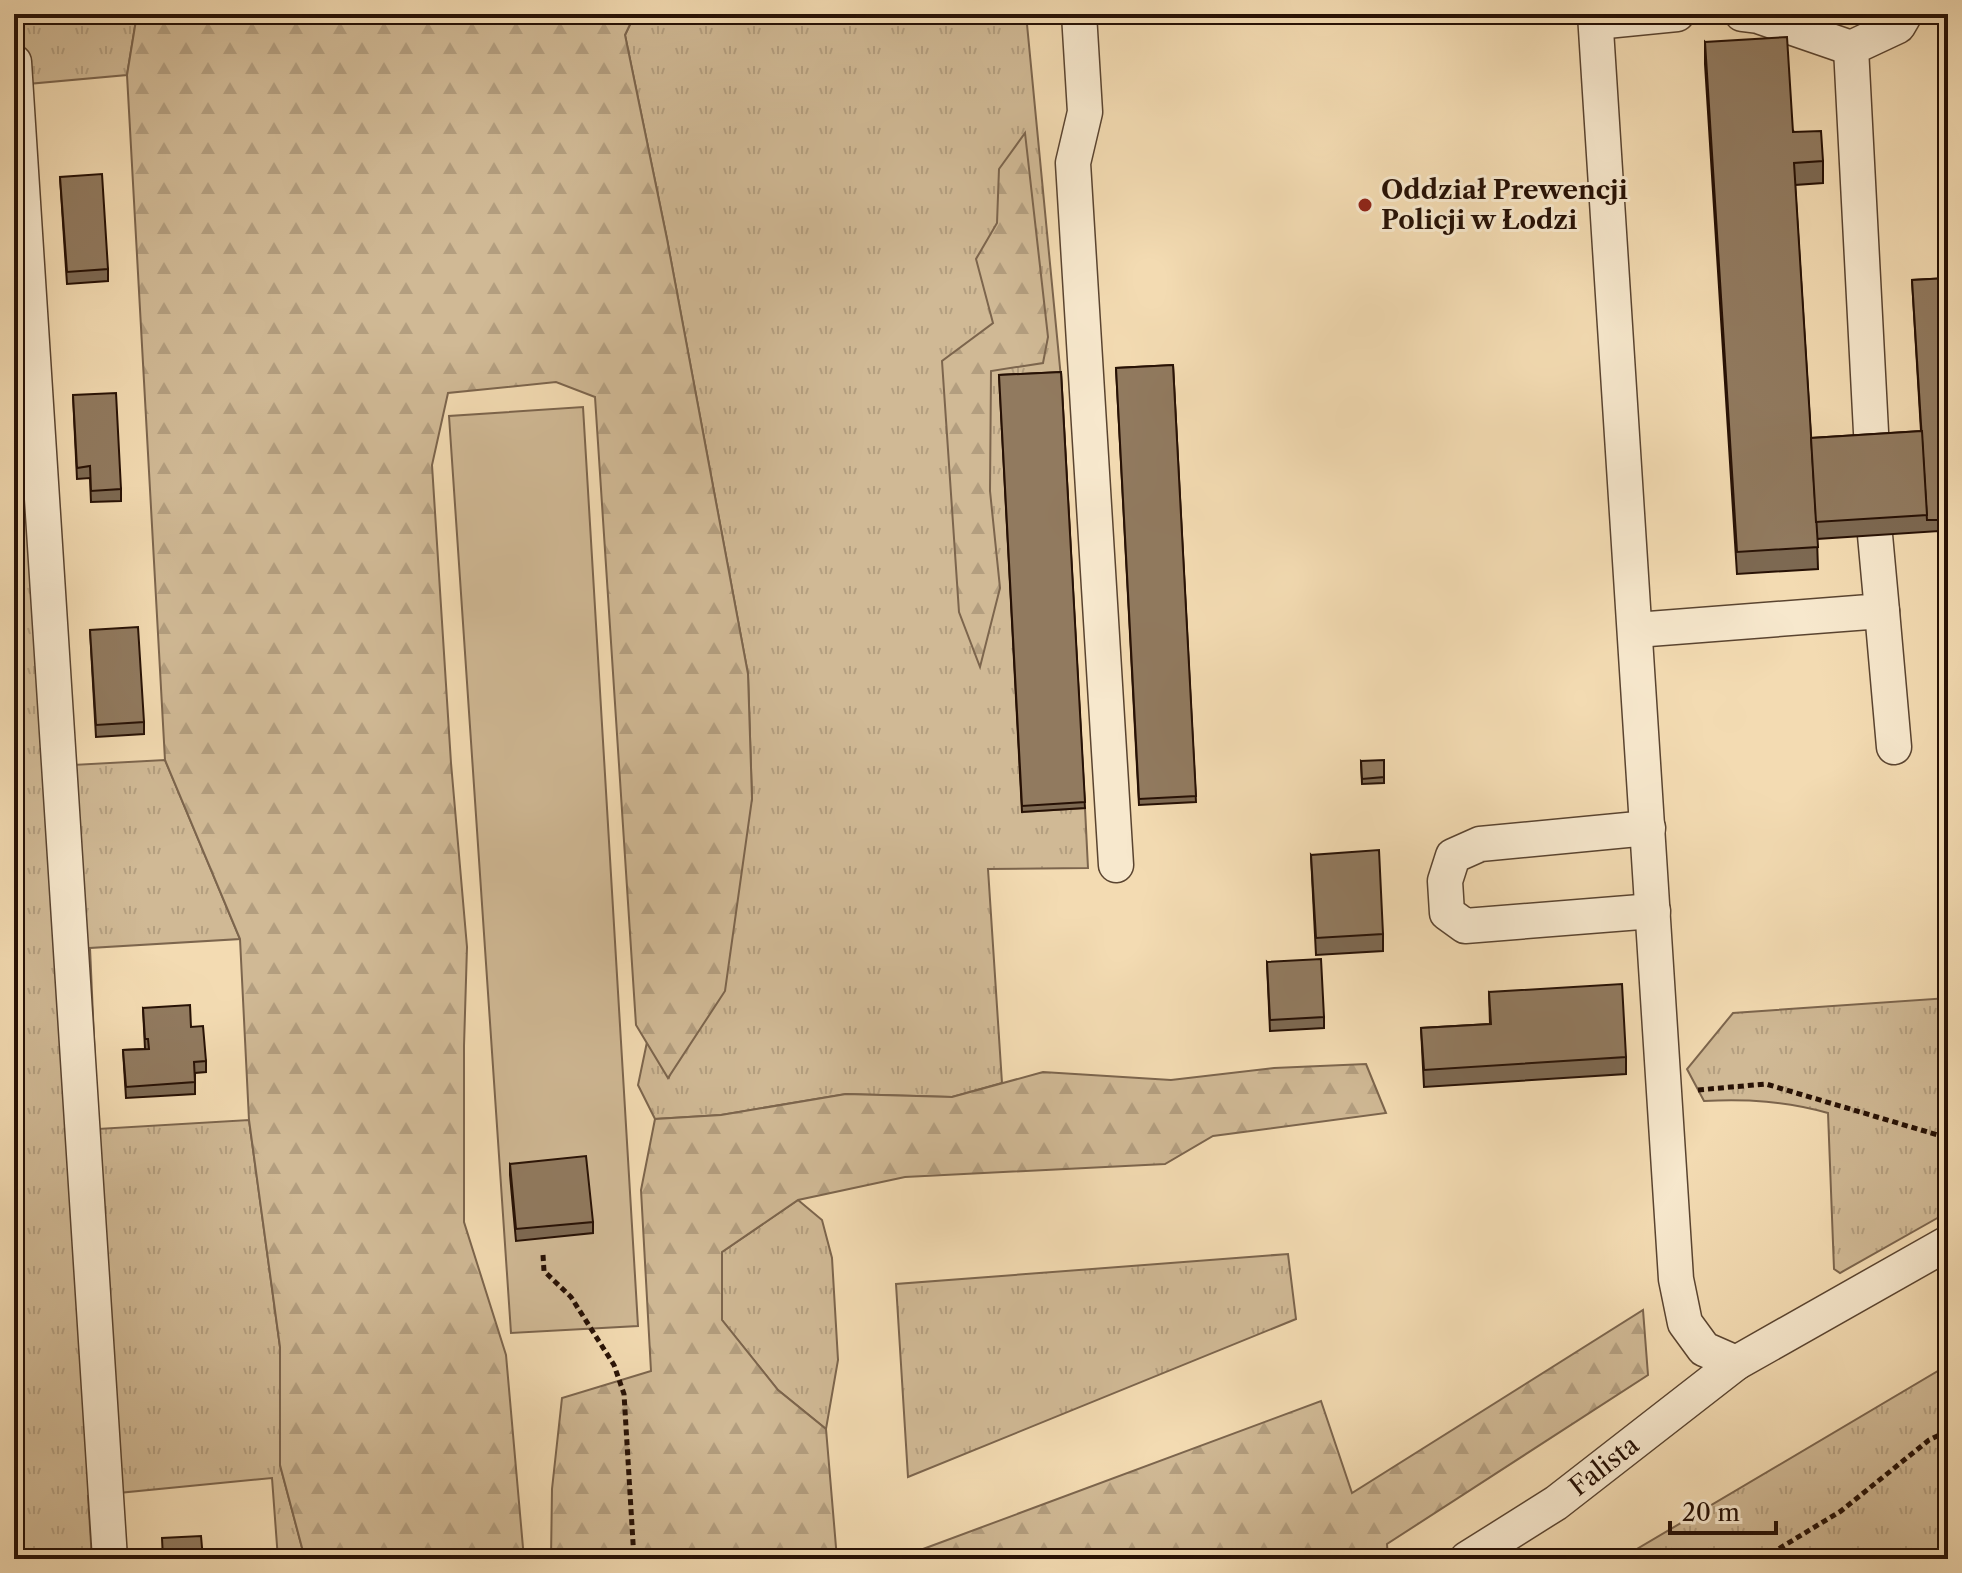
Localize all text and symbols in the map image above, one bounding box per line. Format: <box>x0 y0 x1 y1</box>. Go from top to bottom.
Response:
place label: Oddział Prewencji Policji w Łodzi <box>1381 174 1628 236</box>
marker: Oddział Prewencji Policji w Łodzi <box>1356 196 1374 214</box>
street label: Falista <box>1563 1428 1645 1503</box>
scale bar <box>1670 1485 1776 1535</box>
text: 20 m <box>1682 1498 1740 1527</box>

